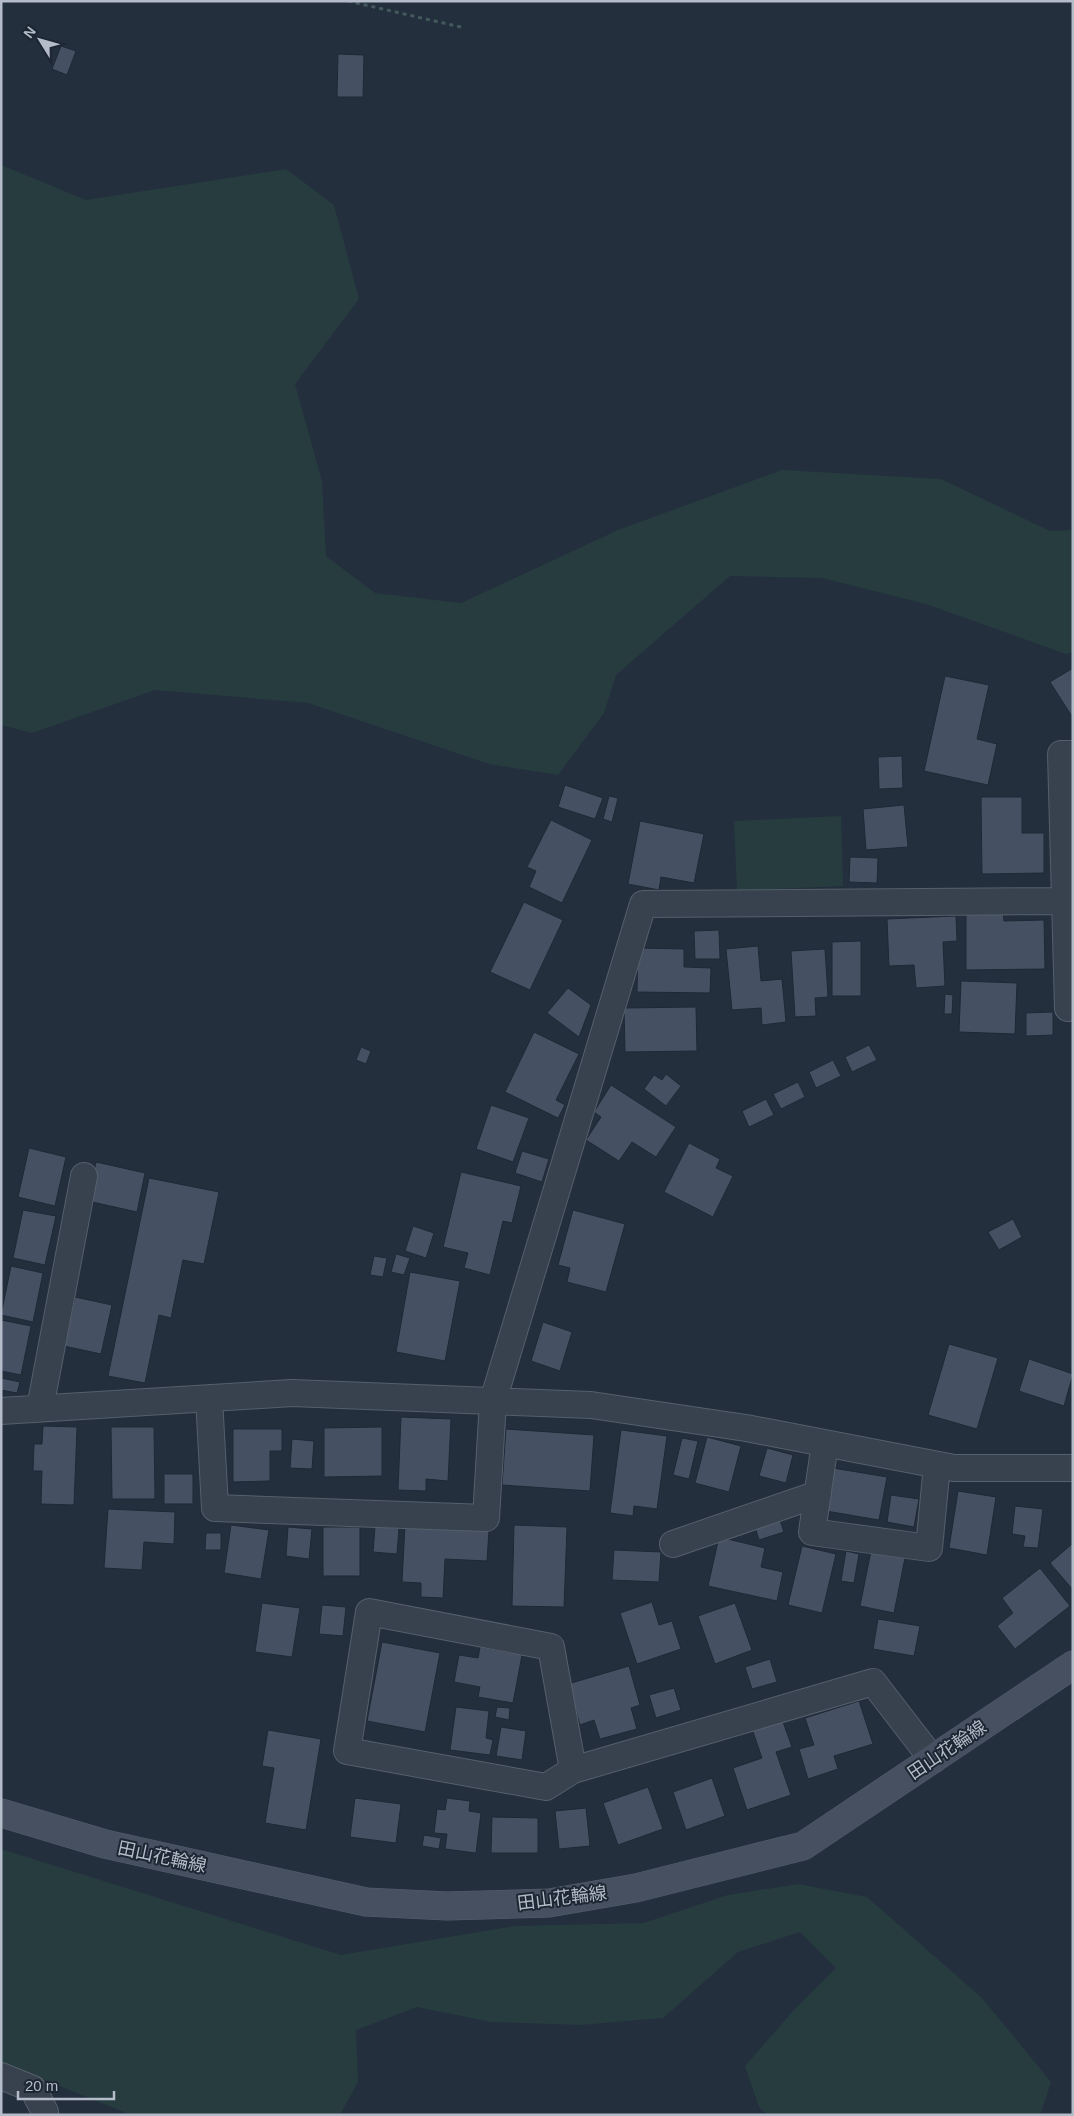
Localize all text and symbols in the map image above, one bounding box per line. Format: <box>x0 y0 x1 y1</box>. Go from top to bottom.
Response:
north arrow <box>15 15 65 65</box>
text: N <box>20 23 39 41</box>
street label: 田山花輪線 <box>904 1717 990 1783</box>
street label: 田山花輪線 <box>116 1838 208 1876</box>
street label: 田山花輪線 <box>516 1883 608 1913</box>
scale bar <box>18 2068 114 2100</box>
text: 20 m <box>25 2077 58 2094</box>

